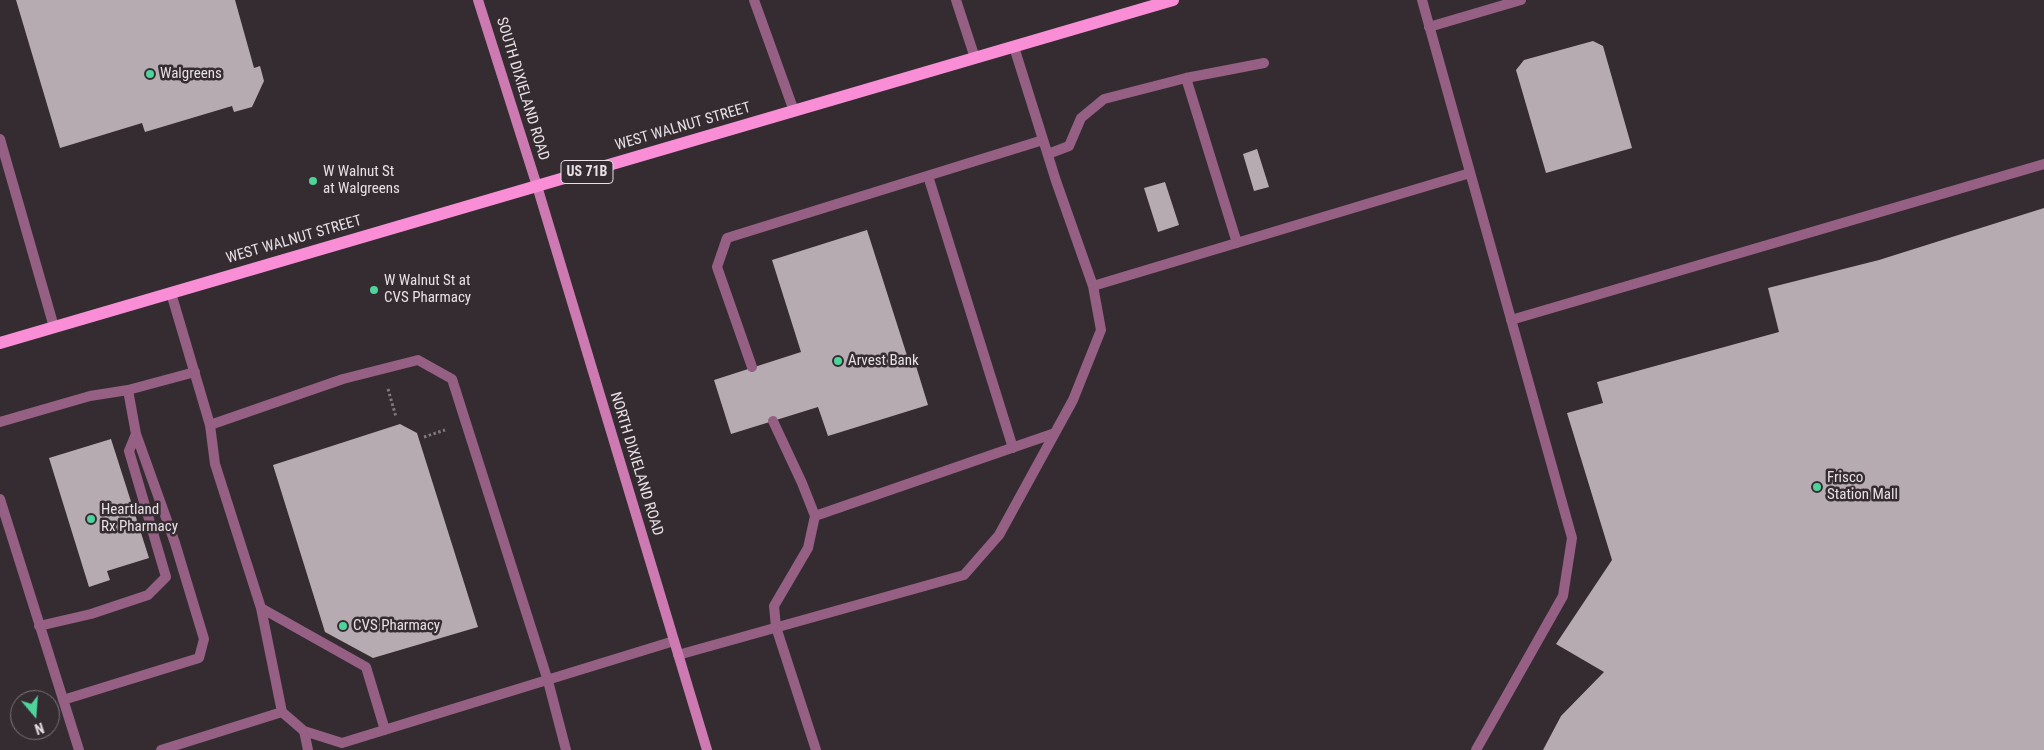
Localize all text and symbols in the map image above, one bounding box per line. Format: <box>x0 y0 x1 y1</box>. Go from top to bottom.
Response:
street label: SOUTH DIXIELAND ROAD <box>492 15 552 163</box>
place label: Walgreens <box>160 65 222 83</box>
marker: Walgreens <box>144 68 156 80</box>
street label: WEST WALNUT STREET <box>613 99 753 155</box>
road number: US 71B <box>561 160 613 183</box>
place label: W Walnut St at Walgreens <box>323 163 400 198</box>
marker: W Walnut St at Walgreens <box>307 175 319 187</box>
street label: WEST WALNUT STREET <box>224 212 364 268</box>
place label: W Walnut St at CVS Pharmacy <box>384 272 471 307</box>
marker: W Walnut St at CVS Pharmacy <box>368 284 380 296</box>
place label: Arvest Bank <box>848 352 919 370</box>
marker: Arvest Bank <box>832 355 844 367</box>
street label: NORTH DIXIELAND ROAD <box>606 390 666 538</box>
place label: Frisco Station Mall <box>1827 469 1898 504</box>
marker: Frisco Station Mall <box>1811 481 1823 493</box>
place label: Heartland Rx Pharmacy <box>101 501 178 536</box>
marker: Heartland Rx Pharmacy <box>85 513 97 525</box>
place label: CVS Pharmacy <box>353 617 440 635</box>
marker: CVS Pharmacy <box>337 620 349 632</box>
north arrow <box>10 690 60 740</box>
text: N <box>33 719 46 737</box>

